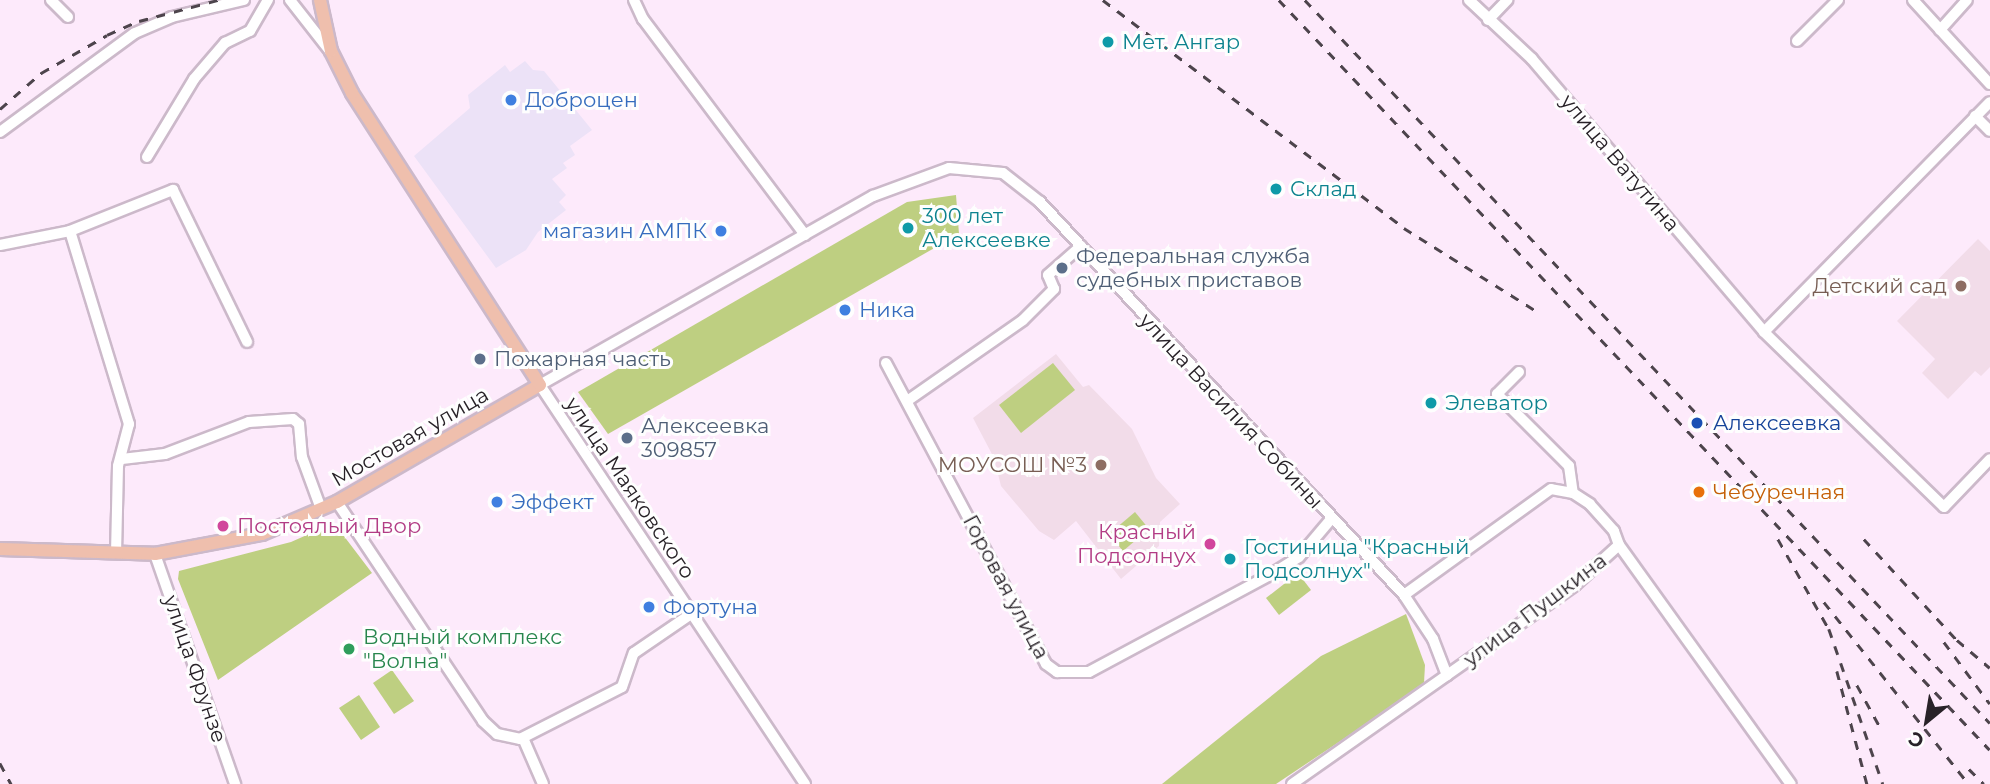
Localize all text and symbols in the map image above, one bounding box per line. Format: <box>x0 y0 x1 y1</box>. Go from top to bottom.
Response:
place label: Мет. Ангар <box>1122 29 1240 55</box>
marker: Мет. Ангар <box>1100 34 1116 50</box>
place label: Доброцен <box>525 87 638 113</box>
street label: улица Ватутина <box>1555 89 1685 237</box>
marker: Доброцен <box>503 92 519 108</box>
place label: Склад <box>1290 176 1356 202</box>
marker: Склад <box>1268 181 1284 197</box>
place label: 300 лет Алексеевке <box>922 203 1051 253</box>
place label: магазин АМПК <box>543 218 707 244</box>
marker: 300 лет Алексеевке <box>900 220 916 236</box>
marker: магазин АМПК <box>713 223 729 239</box>
place label: Федеральная служба судебных приставов <box>1076 243 1310 293</box>
marker: Федеральная служба судебных приставов <box>1054 260 1070 276</box>
place label: Детский сад <box>1813 273 1947 299</box>
marker: Детский сад <box>1953 278 1969 294</box>
place label: Ника <box>859 297 915 323</box>
marker: Ника <box>837 302 853 318</box>
street label: улица Василия Собины <box>1134 308 1328 514</box>
place label: Пожарная часть <box>494 346 671 372</box>
marker: Пожарная часть <box>472 351 488 367</box>
street label: Мостовая улица <box>327 382 493 492</box>
place label: Элеватор <box>1445 390 1548 416</box>
street label: улица Маяковского <box>560 392 700 584</box>
marker: Элеватор <box>1423 395 1439 411</box>
place label: Алексеевка <box>1713 410 1841 436</box>
place label: Алексеевка 309857 <box>641 413 769 463</box>
marker: Алексеевка <box>1687 413 1707 433</box>
marker: Алексеевка 309857 <box>619 430 635 446</box>
place label: МОУСОШ №3 <box>938 452 1087 478</box>
marker: МОУСОШ №3 <box>1093 457 1109 473</box>
place label: Чебуречная <box>1713 479 1845 505</box>
marker: Чебуречная <box>1691 484 1707 500</box>
place label: Эффект <box>511 489 594 515</box>
marker: Эффект <box>489 494 505 510</box>
street label: Горовая улица <box>957 511 1055 663</box>
place label: Постоялый Двор <box>237 513 421 539</box>
marker: Постоялый Двор <box>215 518 231 534</box>
place label: Красный Подсолнух <box>1077 519 1196 569</box>
place label: Гостиница "Красный Подсолнух" <box>1244 534 1469 584</box>
marker: Красный Подсолнух <box>1202 536 1218 552</box>
street label: улица Пушкина <box>1458 548 1612 672</box>
marker: Гостиница "Красный Подсолнух" <box>1222 551 1238 567</box>
street label: улица Фрунзе <box>158 592 232 746</box>
place label: Фортуна <box>663 594 758 620</box>
marker: Фортуна <box>641 599 657 615</box>
place label: Водный комплекс "Волна" <box>363 624 562 674</box>
marker: Водный комплекс "Волна" <box>341 641 357 657</box>
north arrow <box>1892 686 1962 756</box>
text: С <box>1905 726 1928 753</box>

